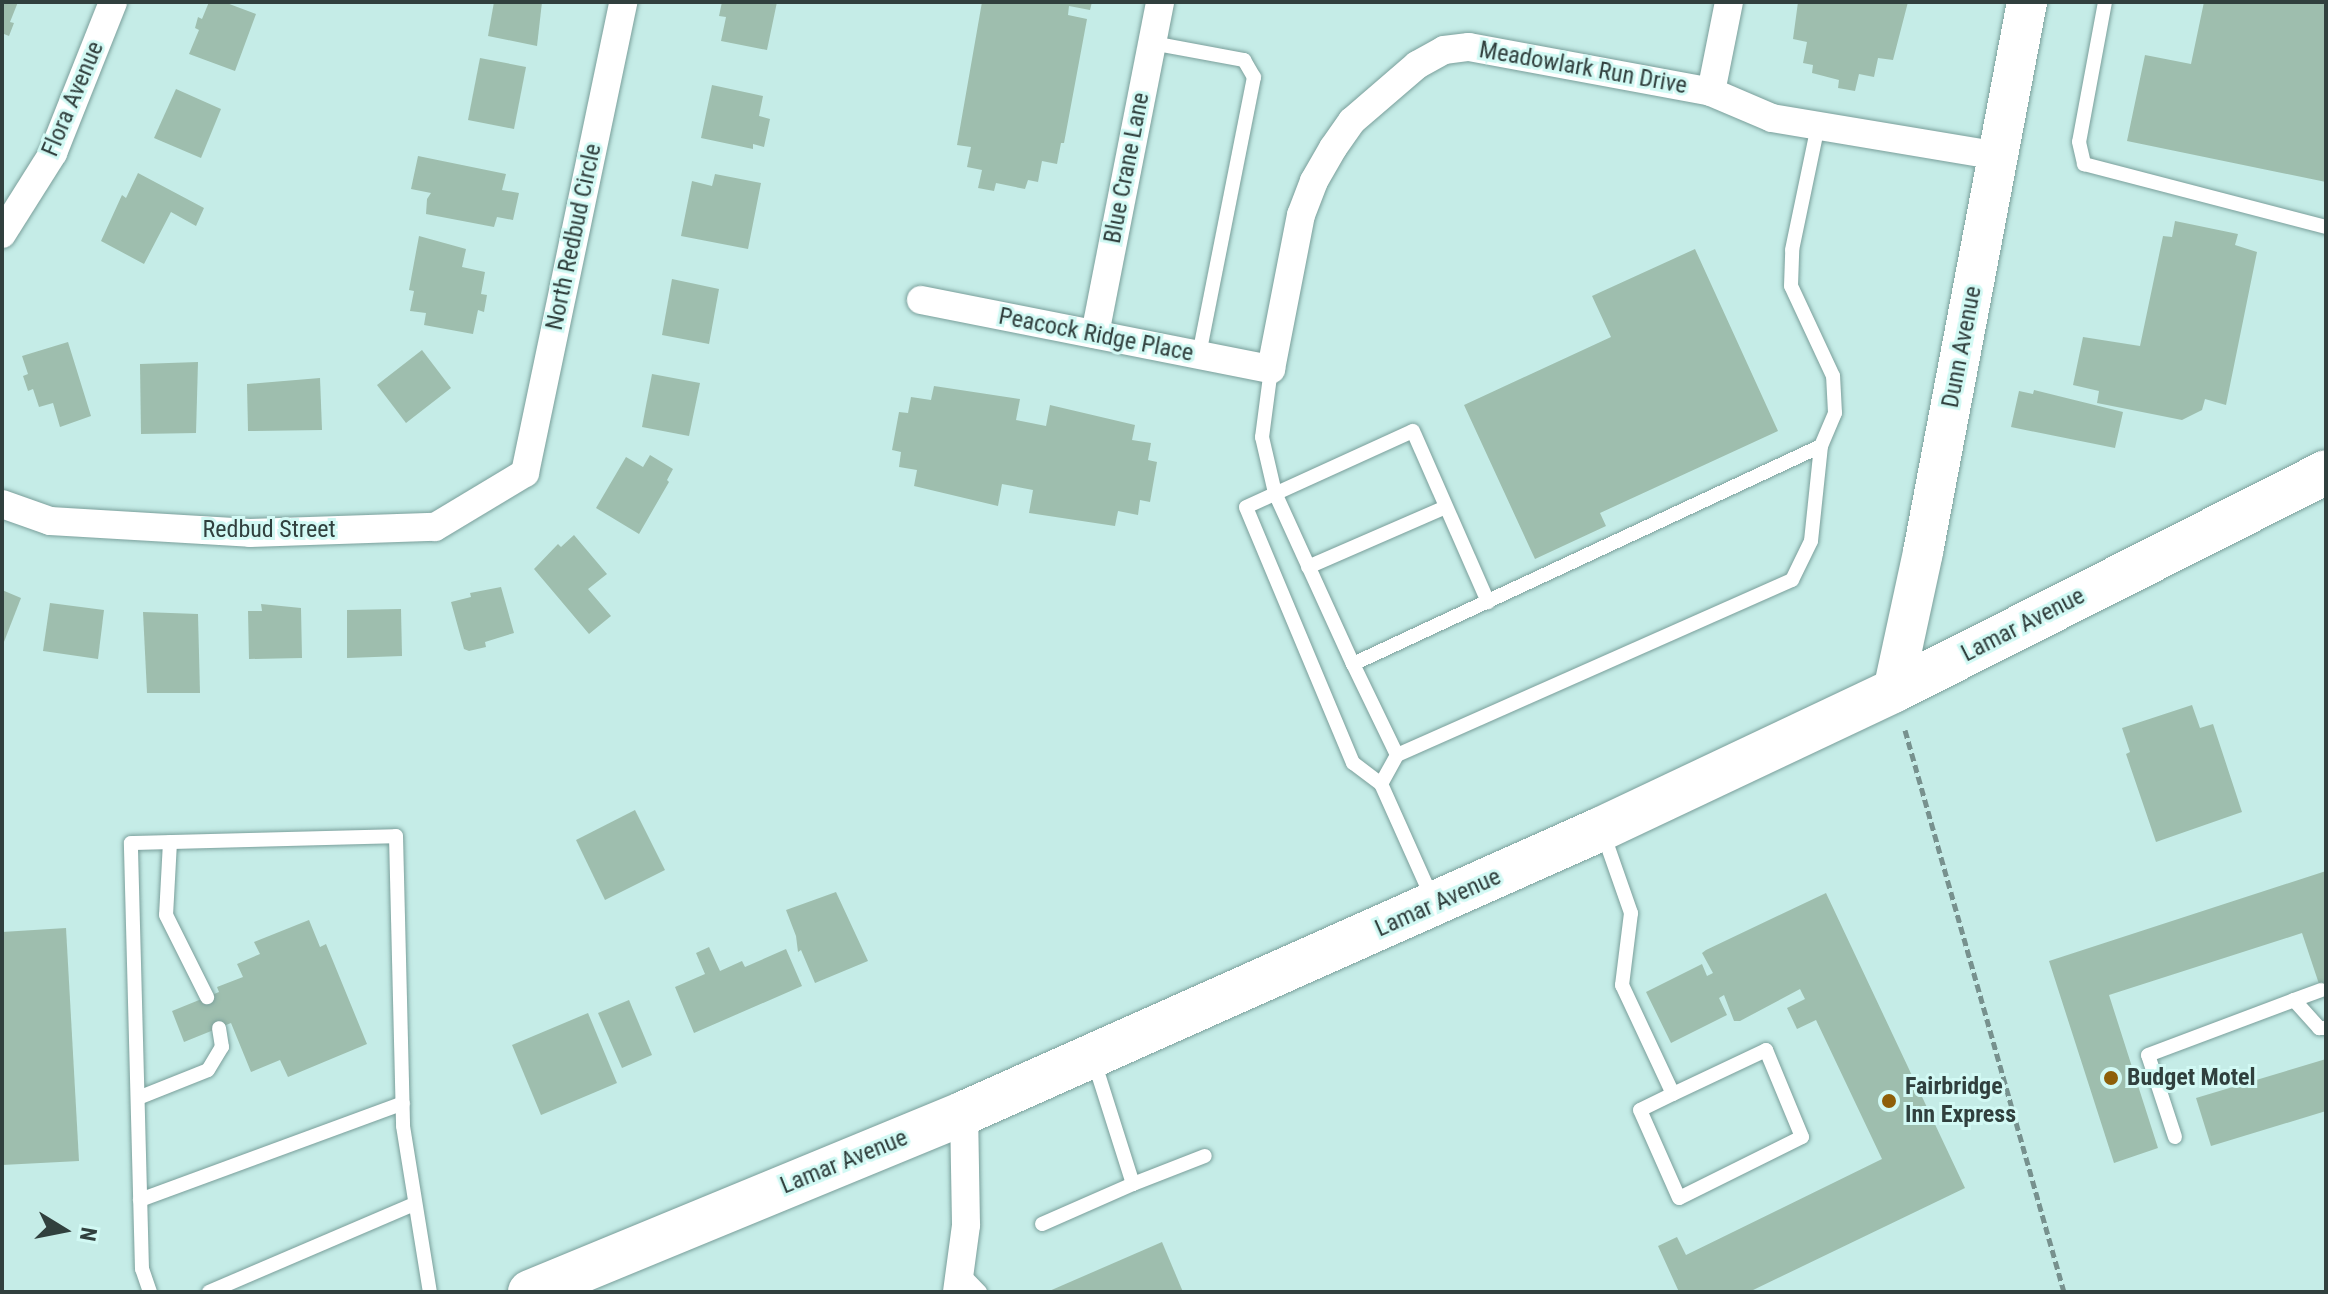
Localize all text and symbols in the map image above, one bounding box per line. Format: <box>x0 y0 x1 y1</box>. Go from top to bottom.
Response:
street label: Meadowlark Run Drive <box>1477 36 1689 100</box>
street label: Flora Avenue <box>36 37 110 161</box>
street label: Blue Crane Lane <box>1098 90 1156 246</box>
street label: North Redbud Circle <box>540 141 608 333</box>
street label: Dunn Avenue <box>1936 284 1988 410</box>
street label: Peacock Ridge Place <box>996 302 1196 368</box>
street label: Redbud Street <box>203 516 335 544</box>
street label: Lamar Avenue <box>1957 582 2089 668</box>
street label: Lamar Avenue <box>1371 863 1505 943</box>
place label: Budget Motel <box>2127 1064 2256 1092</box>
marker: Budget Motel <box>2102 1069 2120 1087</box>
place label: Fairbridge Inn Express <box>1905 1073 2016 1129</box>
marker: Fairbridge Inn Express <box>1880 1092 1898 1110</box>
street label: Lamar Avenue <box>776 1123 912 1201</box>
north arrow <box>24 1190 104 1270</box>
text: N <box>75 1225 102 1243</box>

